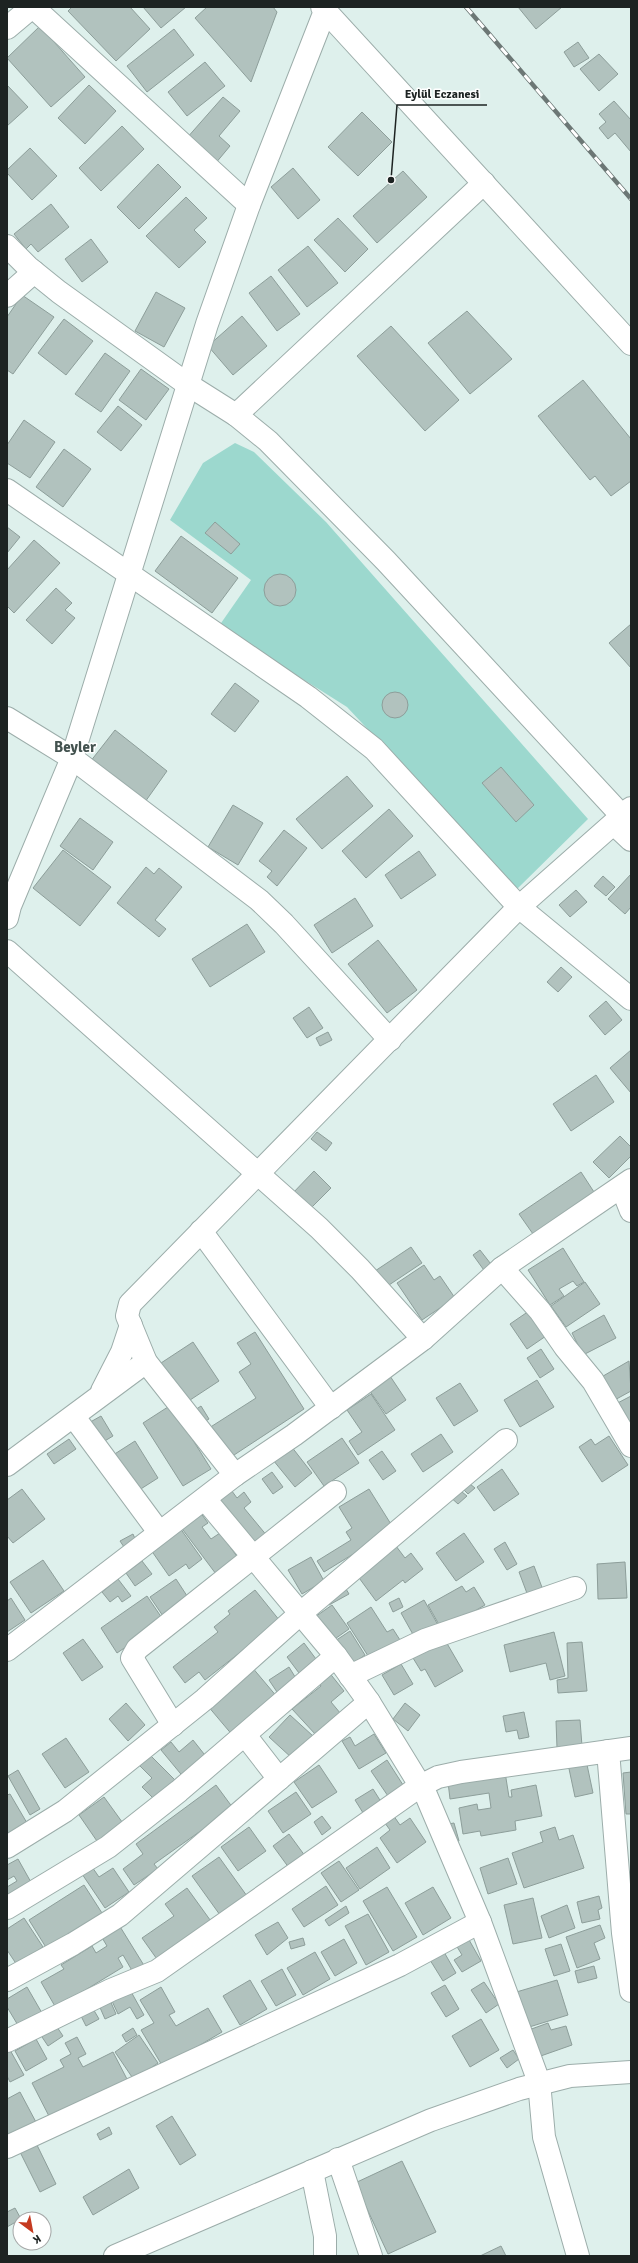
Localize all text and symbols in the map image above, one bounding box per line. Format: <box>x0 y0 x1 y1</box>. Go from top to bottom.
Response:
callout: Eylül Eczanesi <box>397 81 487 105</box>
text: Eylül Eczanesi <box>405 87 479 102</box>
district label: Beyler <box>54 738 96 756</box>
north arrow <box>12 2211 52 2251</box>
text: K <box>31 2232 43 2246</box>

